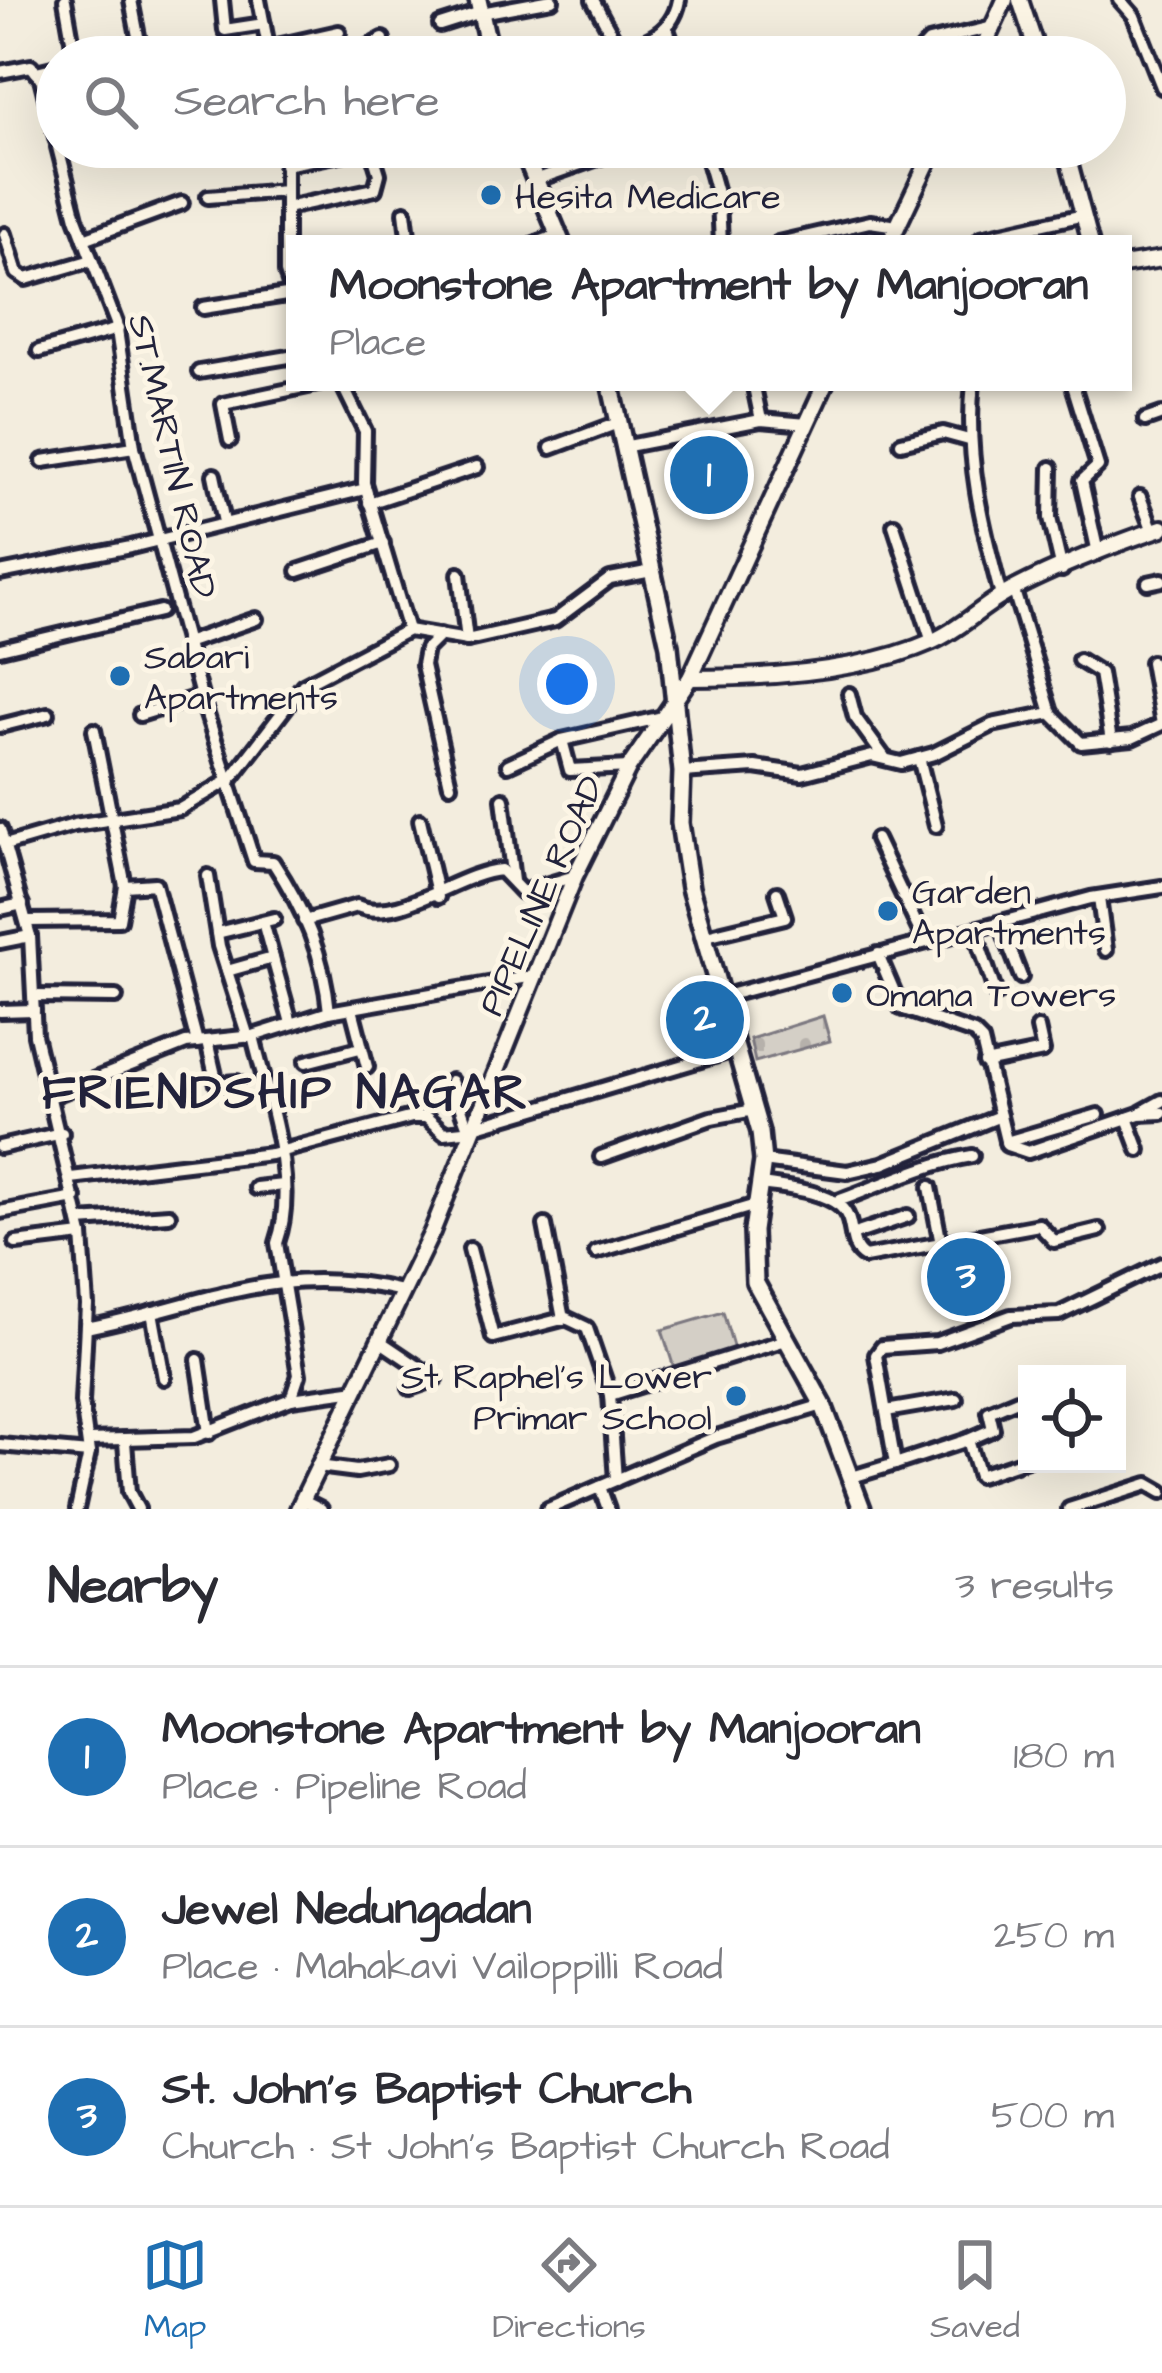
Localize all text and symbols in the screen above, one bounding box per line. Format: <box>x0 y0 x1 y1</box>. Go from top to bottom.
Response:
search box <box>36 36 1126 168</box>
icon: search <box>78 69 144 135</box>
text: Search here <box>174 71 440 133</box>
place label: Hesita Medicare <box>515 172 781 223</box>
marker: Hesita Medicare <box>478 182 504 208</box>
popup <box>286 235 1132 391</box>
text: Moonstone Apartment by Manjooran <box>330 255 1088 317</box>
street label: ST.MARTIN ROAD <box>114 309 229 604</box>
text: Place <box>330 317 426 371</box>
pin: 1 <box>670 430 748 520</box>
place label: Sabari Apartments <box>144 632 338 724</box>
your location <box>537 654 597 714</box>
marker: Sabari Apartments <box>107 663 133 689</box>
street label: PIPELINE ROAD <box>467 768 618 1024</box>
place label: Garden Apartments <box>912 867 1106 959</box>
marker: Garden Apartments <box>875 898 901 924</box>
place label: Omana Towers <box>866 970 1116 1021</box>
pin: 2 <box>666 975 744 1065</box>
marker: Omana Towers <box>829 980 855 1006</box>
district label: FRIENDSHIP NAGAR <box>42 1061 530 1127</box>
pin: 3 <box>927 1232 1005 1322</box>
place label: St Raphel's Lower Primar School <box>401 1352 712 1444</box>
map controls <box>1018 1365 1126 1473</box>
button: locate <box>1018 1365 1126 1473</box>
marker: St Raphel's Lower Primar School <box>723 1383 749 1409</box>
text: Nearby <box>48 1552 218 1623</box>
text: 3 results <box>955 1560 1114 1614</box>
text: Moonstone Apartment by Manjooran <box>162 1699 921 1761</box>
text: 1 <box>85 1730 90 1784</box>
text: 180 m <box>1013 1730 1114 1784</box>
text: Place · Pipeline Road <box>162 1761 527 1815</box>
text: Jewel Nedungadan <box>162 1879 532 1941</box>
text: 2 <box>76 1910 98 1964</box>
text: 250 m <box>993 1910 1114 1964</box>
text: Place · Mahakavi Vailoppilli Road <box>162 1941 723 1995</box>
text: St. John's Baptist Church <box>162 2059 692 2121</box>
text: 3 <box>77 2090 97 2144</box>
text: 500 m <box>991 2090 1114 2144</box>
text: Church · St John's Baptist Church Road <box>162 2121 890 2175</box>
tab: Map <box>142 2232 208 2350</box>
tab: Directions <box>492 2232 646 2350</box>
tab: Saved <box>930 2232 1020 2350</box>

